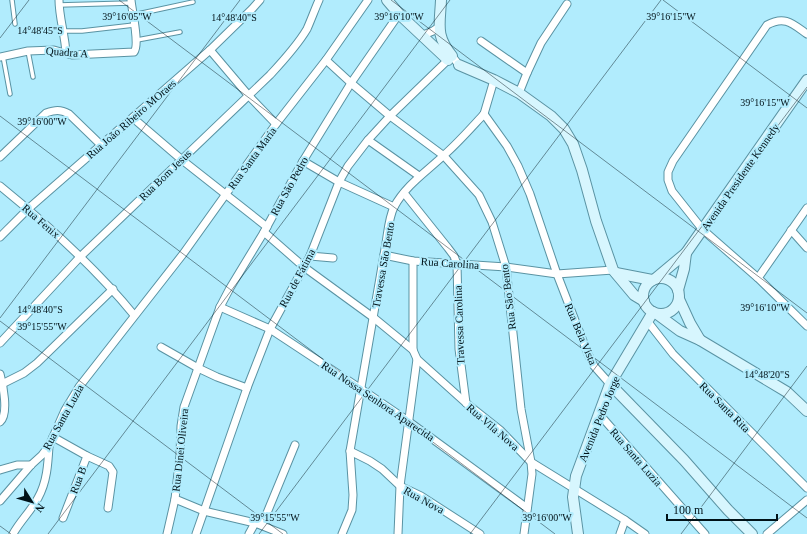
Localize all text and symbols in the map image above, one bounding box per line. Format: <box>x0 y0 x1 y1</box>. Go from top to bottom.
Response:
text: 39°16'05"W <box>102 11 152 22</box>
text: 39°16'10"W <box>374 11 424 22</box>
text: 39°16'15"W <box>646 11 696 22</box>
text: 14°48'40"S <box>211 12 257 23</box>
text: 14°48'45"S <box>17 25 63 36</box>
street label: Quadra A <box>45 45 89 59</box>
street label: Rua João Ribeiro MOraes <box>84 77 178 161</box>
text: 39°16'15"W <box>740 97 790 108</box>
text: 39°16'00"W <box>17 116 67 127</box>
street label: Avenida Presidente Kennedy <box>699 121 782 233</box>
street label: Rua Santa Maria <box>225 124 279 191</box>
street label: Rua Bom Jesus <box>136 147 194 203</box>
street label: Rua São Pedro <box>268 154 310 218</box>
street label: Rua Fenix <box>20 202 62 241</box>
street label: Travessa São Bento <box>370 221 397 309</box>
street label: Rua de Fátima <box>277 247 317 309</box>
street label: Rua Carolina <box>420 255 480 271</box>
street label: Rua São Bento <box>498 263 518 330</box>
street label: Travessa Carolina <box>452 285 466 365</box>
street label: Rua Bela Vista <box>563 301 599 367</box>
text: 39°16'10"W <box>740 302 790 313</box>
text: 14°48'40"S <box>17 304 63 315</box>
text: 39°15'55"W <box>17 321 67 332</box>
street label: Rua Nossa Senhora Aparecida <box>319 359 437 443</box>
text: 14°48'20"S <box>744 369 790 380</box>
street label: Avenida Pedro Jorge <box>576 374 622 464</box>
street label: Rua Santa Rita <box>697 379 753 435</box>
street label: Rua Santa Luzia <box>40 382 86 452</box>
street label: Rua Vila Nova <box>464 401 522 453</box>
street label: Rua Dinei Oliveira <box>170 408 190 492</box>
street label: Rua Santa Luzia <box>608 426 664 488</box>
street label: Rua B <box>67 465 89 495</box>
north arrow <box>12 482 52 522</box>
street label: Rua Nova <box>402 484 446 516</box>
scale bar <box>667 496 777 522</box>
text: N <box>33 501 47 515</box>
text: 100 m <box>673 503 704 517</box>
text: 39°15'55"W <box>250 512 300 523</box>
text: 39°16'00"W <box>522 512 572 523</box>

